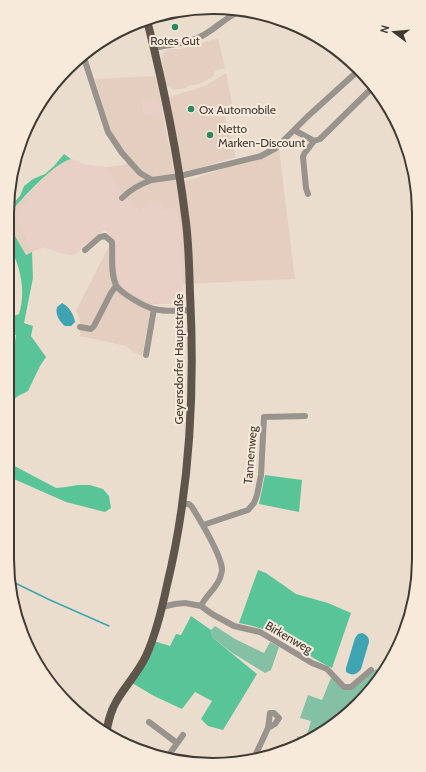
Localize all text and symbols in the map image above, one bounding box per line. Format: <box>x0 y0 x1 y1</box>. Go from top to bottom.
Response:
north arrow <box>374 12 414 52</box>
marker: Rotes Gut <box>170 22 180 32</box>
text: N <box>377 24 392 35</box>
place label: Rotes Gut <box>150 33 200 48</box>
place label: Ox Automobile <box>199 102 276 117</box>
marker: Ox Automobile <box>186 104 196 114</box>
place label: Netto Marken-Discount <box>218 121 305 150</box>
marker: Netto Marken-Discount <box>205 130 215 140</box>
street label: Geyersdorfer Hauptstraße <box>171 293 186 425</box>
street label: Tannenweg <box>240 424 260 485</box>
street label: Birkenweg <box>263 617 316 657</box>

